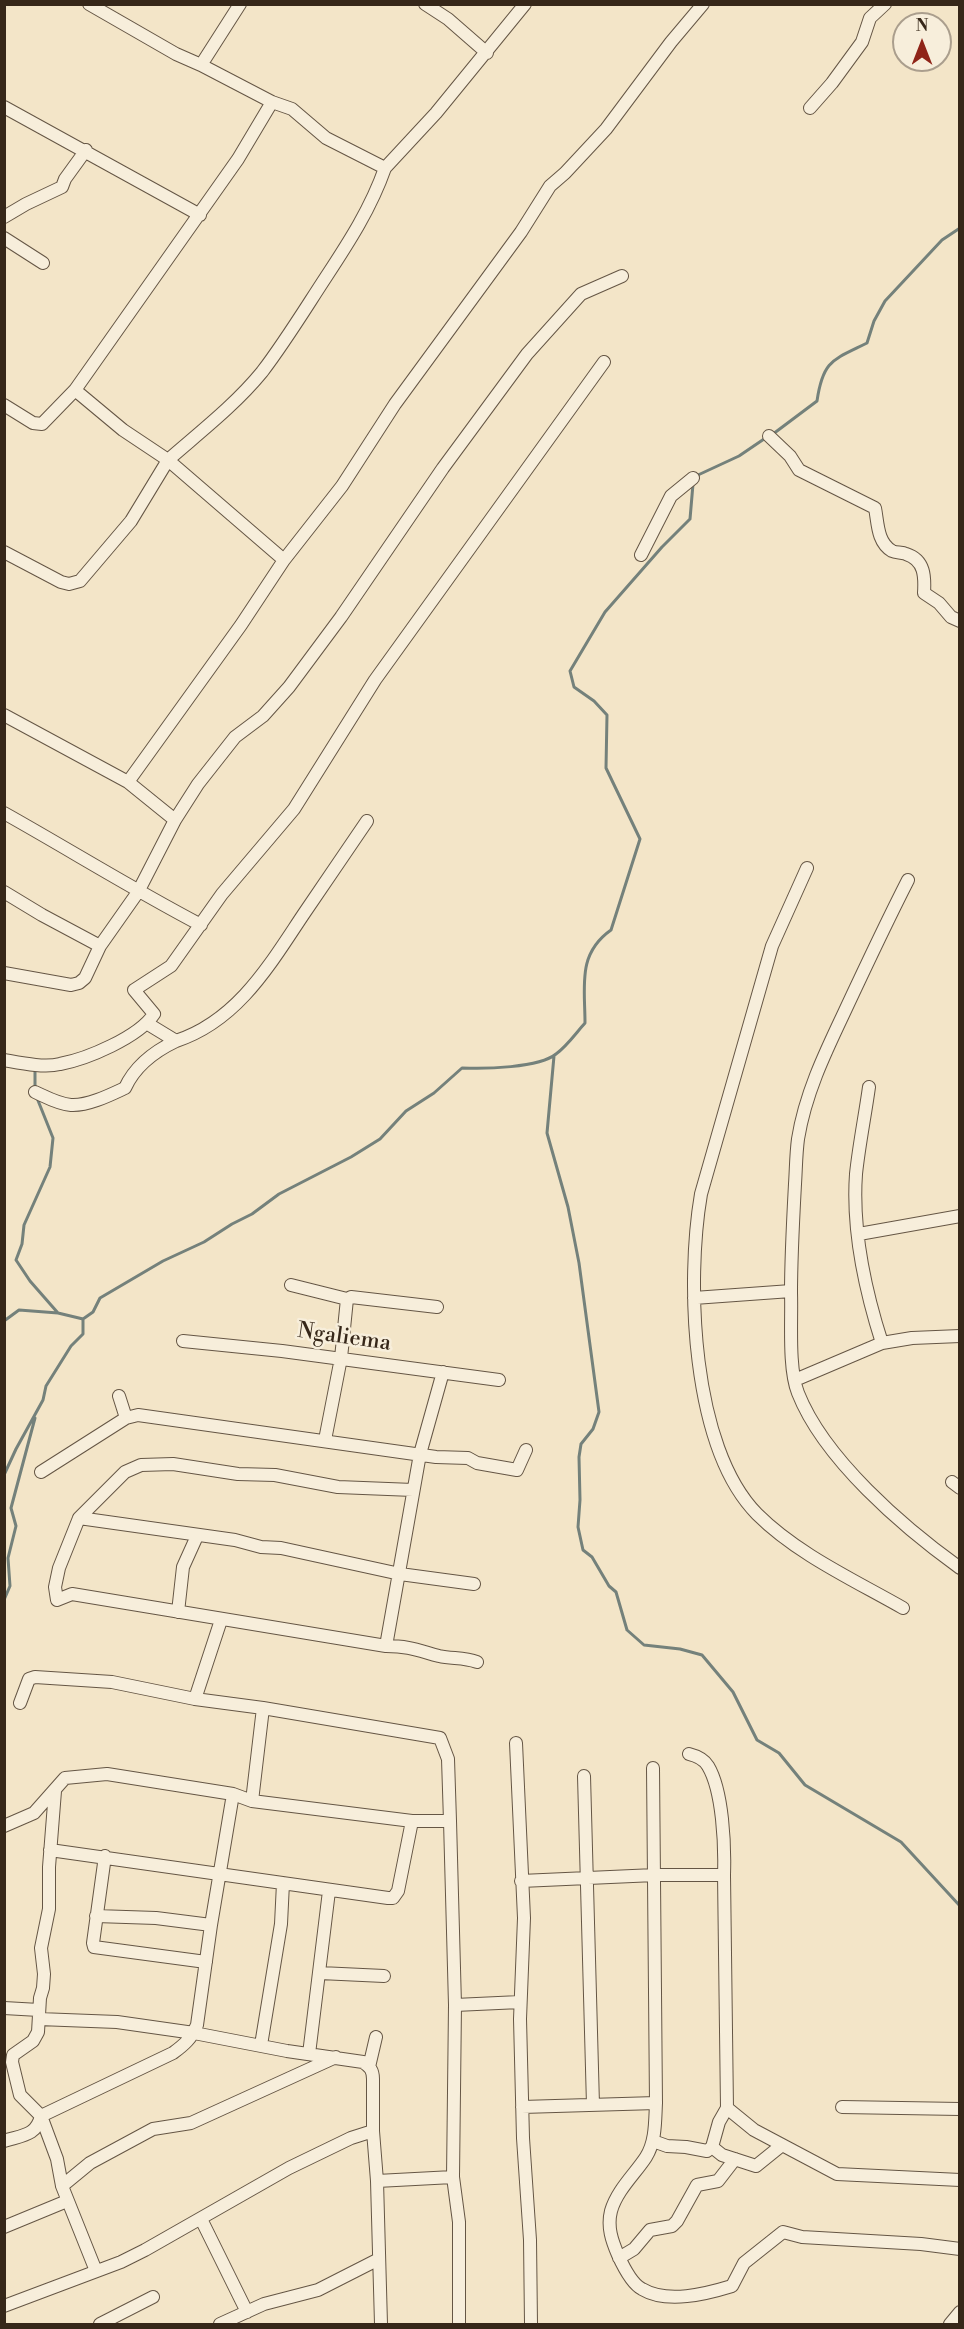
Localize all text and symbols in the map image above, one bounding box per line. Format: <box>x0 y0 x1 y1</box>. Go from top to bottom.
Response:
north arrow <box>892 12 952 72</box>
text: N <box>916 16 928 36</box>
street label: Ngaliema <box>296 1318 392 1358</box>

